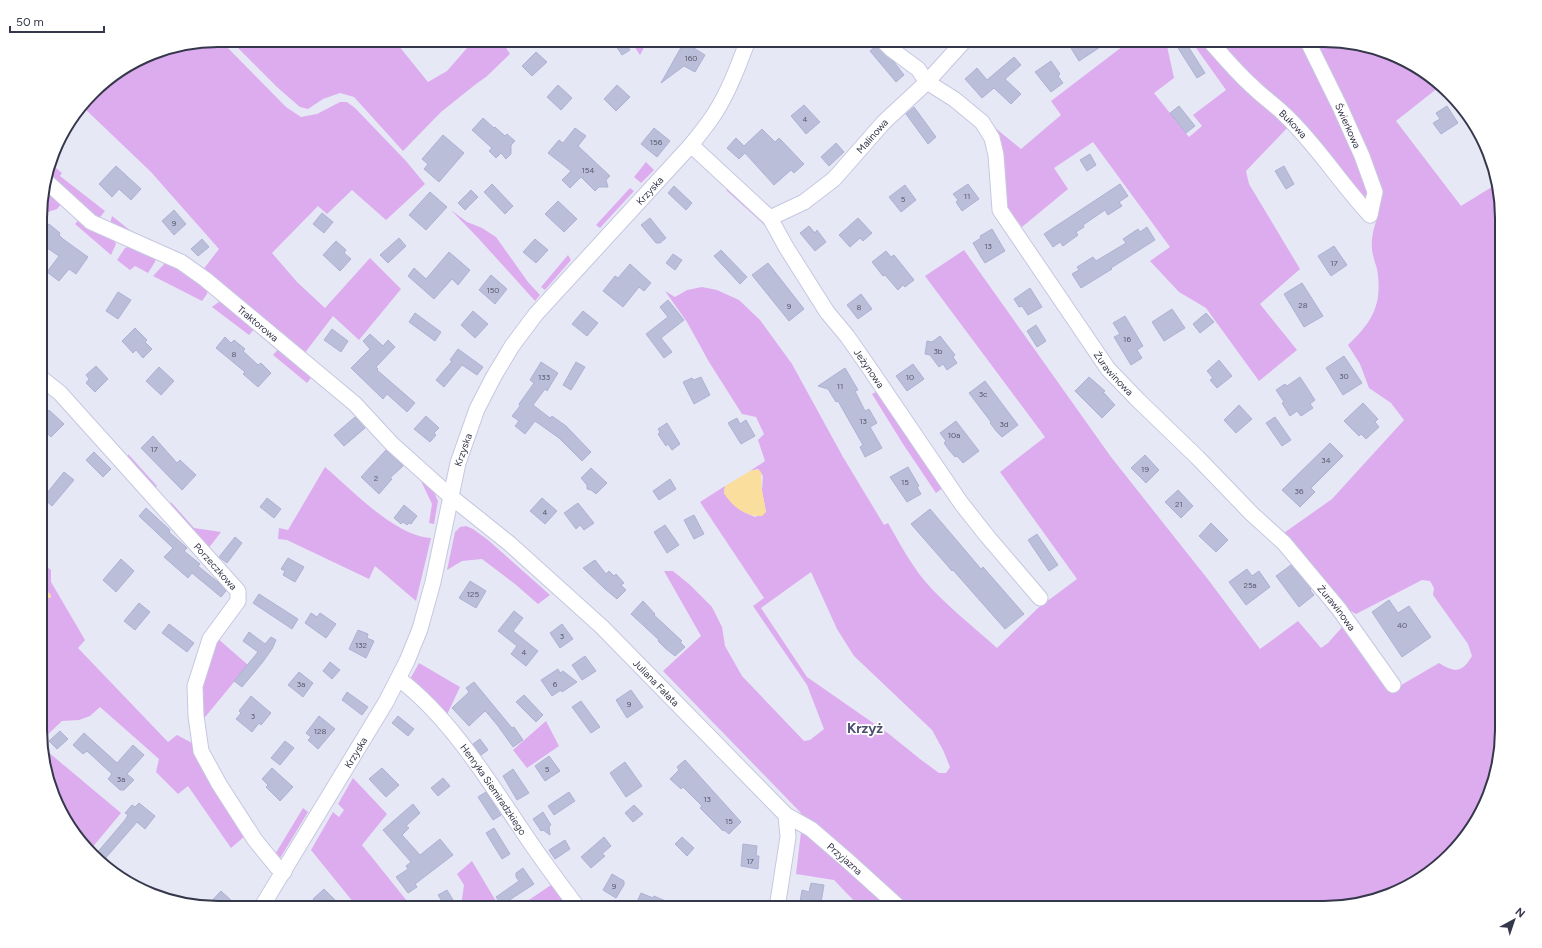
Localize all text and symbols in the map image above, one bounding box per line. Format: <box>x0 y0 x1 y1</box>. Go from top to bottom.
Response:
scale bar <box>10 8 104 34</box>
text: 50 m <box>16 15 44 29</box>
house number: 160 <box>685 53 697 63</box>
street label: Świerkowa <box>1332 101 1364 150</box>
street label: Bukowa <box>1277 107 1310 141</box>
house number: 4 <box>803 114 808 124</box>
street label: Malinowa <box>853 115 891 156</box>
house number: 156 <box>650 137 663 147</box>
house number: 154 <box>582 165 594 175</box>
street label: Krzyska <box>633 173 666 207</box>
house number: 11 <box>964 191 970 201</box>
house number: 5 <box>901 194 906 204</box>
house number: 9 <box>172 218 177 228</box>
house number: 13 <box>984 241 992 251</box>
house number: 17 <box>1330 258 1338 268</box>
house number: 150 <box>486 285 500 295</box>
house number: 28 <box>1298 300 1308 310</box>
house number: 9 <box>787 301 792 311</box>
street label: Traktorowa <box>235 302 282 344</box>
house number: 8 <box>857 302 862 312</box>
house number: 16 <box>1123 334 1131 344</box>
street label: Jeżynowa <box>851 346 887 390</box>
house number: 3b <box>933 346 943 356</box>
house number: 8 <box>232 349 237 359</box>
street label: Żurawinowa <box>1091 349 1137 398</box>
house number: 30 <box>1339 371 1349 381</box>
house number: 133 <box>538 372 550 382</box>
house number: 10 <box>906 372 914 382</box>
house number: 11 <box>837 381 843 391</box>
house number: 3c <box>979 389 988 399</box>
house number: 13 <box>859 416 867 426</box>
house number: 3d <box>999 419 1009 429</box>
house number: 10a <box>948 430 960 440</box>
street label: Krzyska <box>451 431 474 468</box>
house number: 17 <box>150 444 158 454</box>
house number: 34 <box>1321 455 1331 465</box>
house number: 19 <box>1141 464 1149 474</box>
house number: 2 <box>374 473 378 483</box>
house number: 15 <box>901 477 909 487</box>
house number: 36 <box>1295 486 1304 496</box>
house number: 21 <box>1175 499 1183 509</box>
house number: 4 <box>543 507 548 517</box>
street label: Porzeczkowa <box>191 540 240 592</box>
house number: 25a <box>1243 580 1257 590</box>
street label: Żurawinowa <box>1315 582 1359 633</box>
house number: 125 <box>467 589 480 599</box>
house number: 40 <box>1397 620 1407 630</box>
house number: 3 <box>560 631 564 641</box>
house number: 132 <box>355 640 367 650</box>
house number: 4 <box>522 647 527 657</box>
street label: Juliana Fałata <box>631 656 682 709</box>
house number: 3a <box>297 679 305 689</box>
house number: 6 <box>553 679 558 689</box>
house number: 9 <box>627 699 632 709</box>
house number: 3 <box>251 711 255 721</box>
district label: Krzyż <box>847 720 883 737</box>
house number: 128 <box>314 726 326 736</box>
street label: Krzyska <box>341 734 370 770</box>
street label: Henryka Siemiradzkiego <box>458 741 530 838</box>
house number: 5 <box>545 764 550 774</box>
house number: 3a <box>117 774 125 784</box>
house number: 13 <box>703 794 711 804</box>
house number: 15 <box>725 816 733 826</box>
street label: Przyjazna <box>825 840 865 878</box>
house number: 17 <box>746 856 754 866</box>
house number: 9 <box>612 881 617 891</box>
north arrow <box>1494 900 1534 940</box>
text: N <box>1513 905 1528 920</box>

